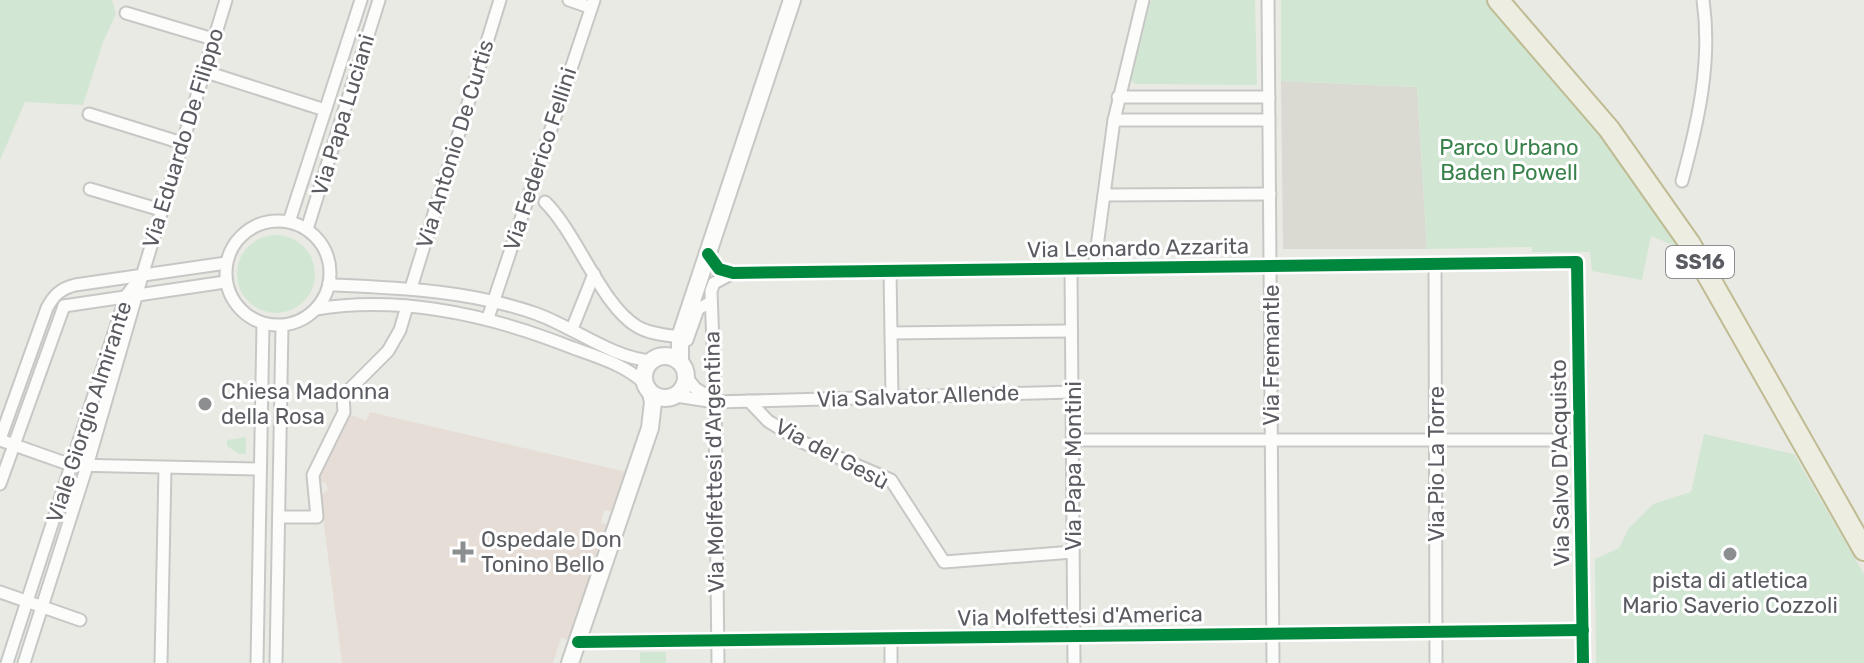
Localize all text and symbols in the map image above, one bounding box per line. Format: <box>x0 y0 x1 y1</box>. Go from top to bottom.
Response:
street label: Via Eduardo De Filippo <box>137 25 229 251</box>
street label: Via Papa Luciani <box>306 31 380 199</box>
street label: Via Antonio De Curtis <box>410 36 500 252</box>
street label: Via Federico Fellini <box>498 64 582 254</box>
park label: Parco Urbano Baden Powell <box>1439 134 1579 186</box>
street label: Via Leonardo Azzarita <box>1027 233 1249 263</box>
road number: SS16 <box>1666 246 1734 278</box>
street label: Via Fremantle <box>1258 284 1285 426</box>
street label: Viale Giorgio Almirante <box>40 298 138 526</box>
street label: Via Molfettesi d'Argentina <box>698 331 730 593</box>
street label: Via Salvo D'Acquisto <box>1545 359 1575 567</box>
place label: Chiesa Madonna della Rosa <box>221 378 390 430</box>
street label: Via Salvator Allende <box>816 379 1020 413</box>
street label: Via Papa Montini <box>1060 381 1087 551</box>
street label: Via Pio La Torre <box>1423 386 1450 542</box>
marker: Chiesa Madonna della Rosa <box>196 395 214 413</box>
street label: Via del Gesù <box>770 413 894 495</box>
place label: Ospedale Don Tonino Bello <box>481 526 622 578</box>
marker: Ospedale Don Tonino Bello <box>452 541 474 563</box>
marker: pista di atletica Mario Saverio Cozzoli <box>1721 545 1739 563</box>
place label: pista di atletica Mario Saverio Cozzoli <box>1622 567 1838 619</box>
street label: Via Molfettesi d'America <box>957 600 1203 632</box>

